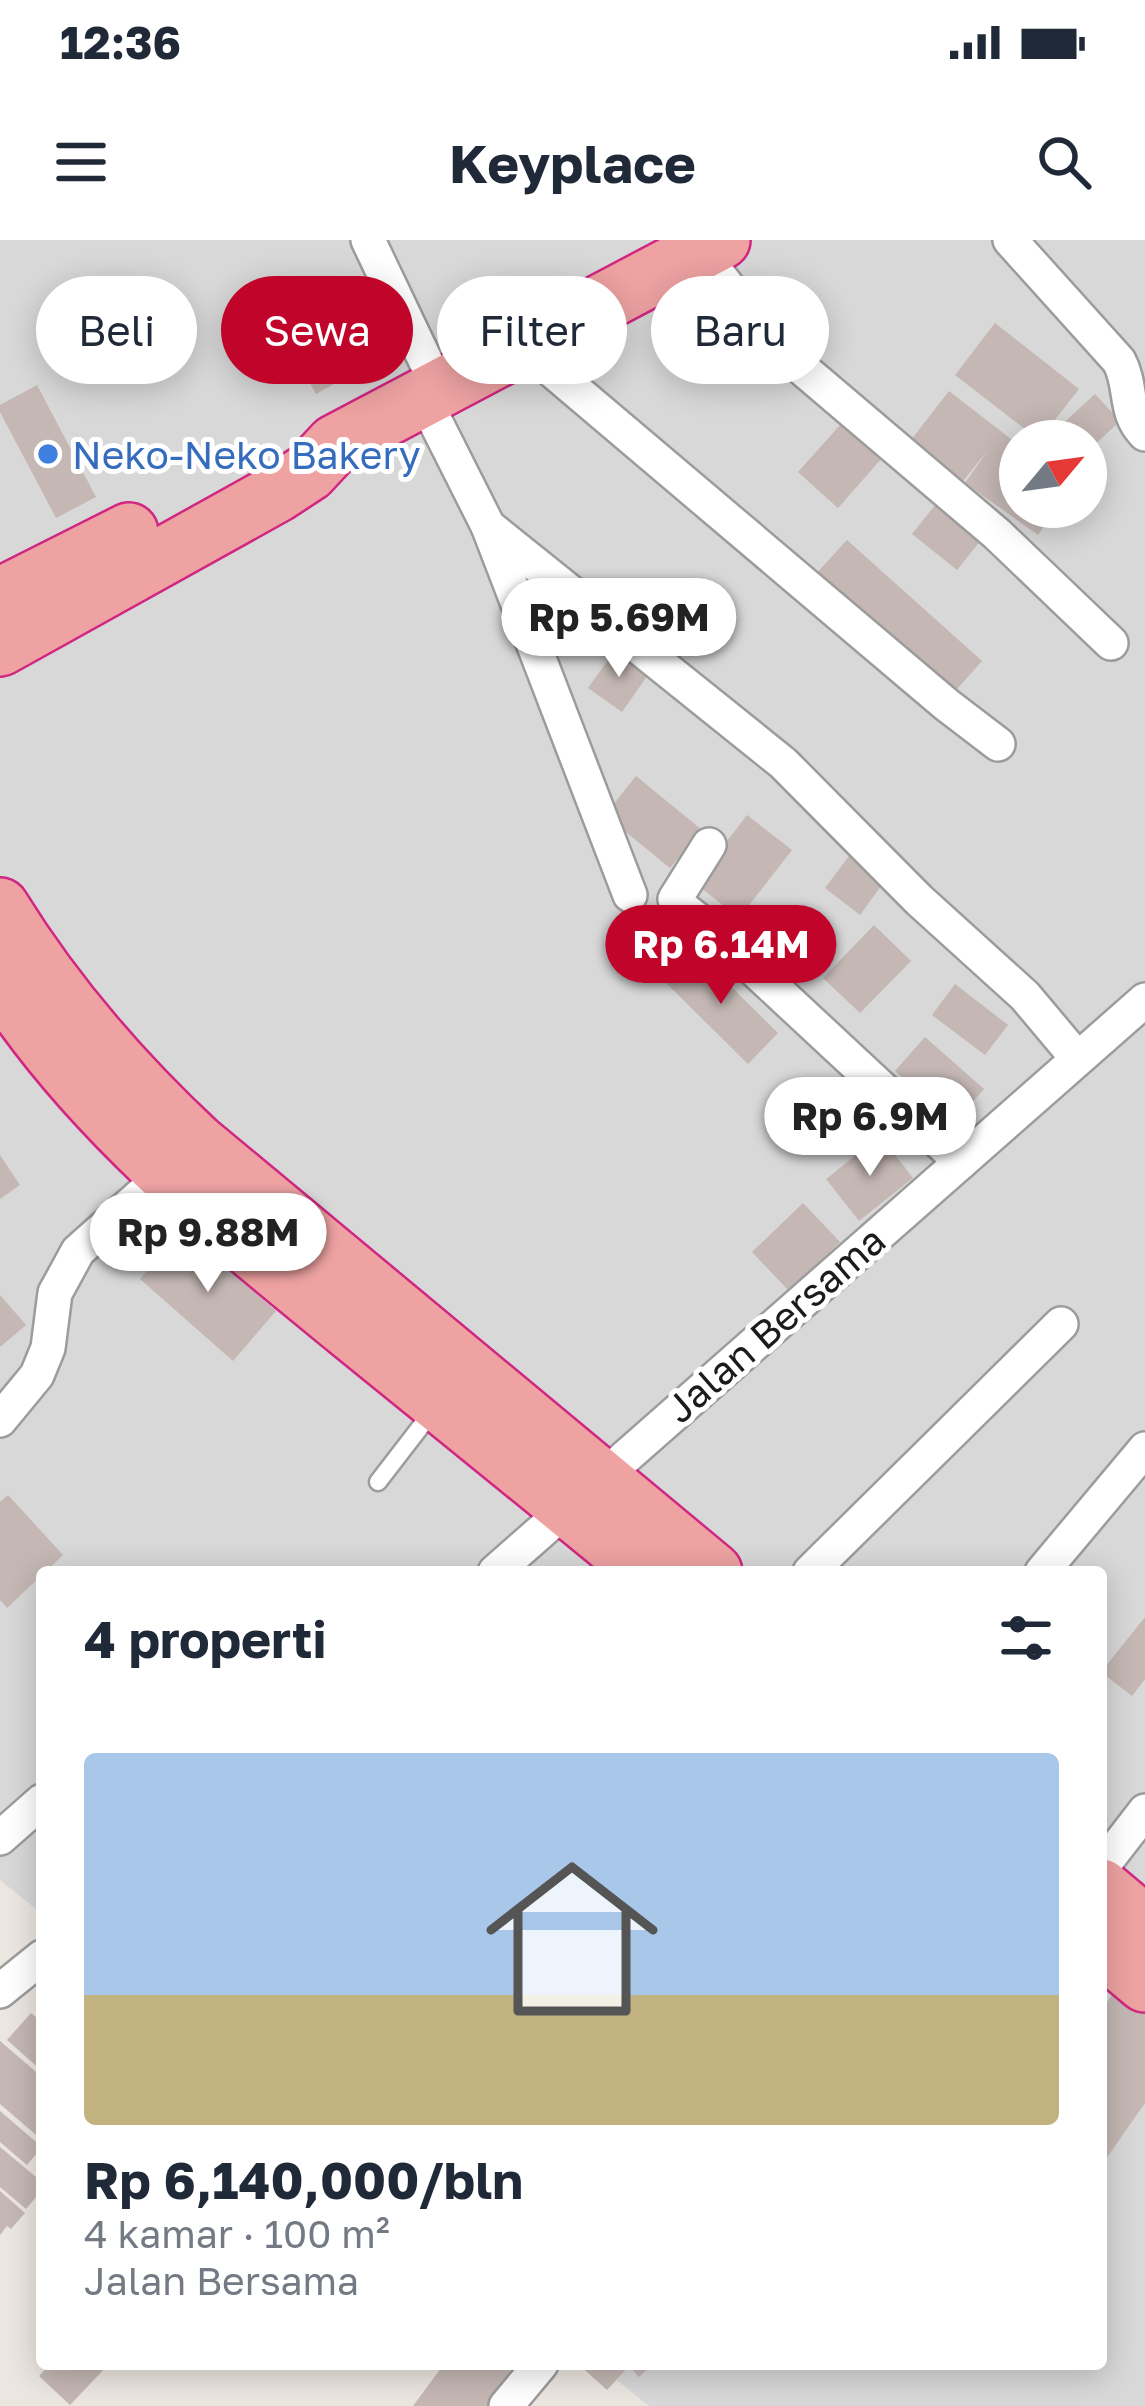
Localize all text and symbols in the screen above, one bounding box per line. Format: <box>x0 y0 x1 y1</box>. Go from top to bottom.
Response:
text: 12:36 <box>60 15 181 69</box>
icon: menu <box>48 129 114 195</box>
icon: search <box>1031 129 1097 195</box>
text: Keyplace <box>449 130 696 195</box>
chip: Beli <box>36 276 197 384</box>
chip: Sewa <box>221 276 413 384</box>
chip: Filter <box>437 276 627 384</box>
chip: Baru <box>651 276 829 384</box>
north arrow <box>999 420 1107 528</box>
map controls <box>999 420 1107 528</box>
place label: Neko-Neko Bakery <box>72 431 421 478</box>
marker: Neko-Neko Bakery <box>35 441 61 467</box>
pin: Rp 5.69M <box>495 578 743 680</box>
text: Rp 5.69M <box>528 593 710 640</box>
pin: Rp 6.14M <box>597 905 845 1007</box>
text: Rp 6.14M <box>632 920 810 967</box>
pin: Rp 6.9M <box>759 1077 981 1179</box>
text: Rp 6.9M <box>791 1092 949 1139</box>
pin: Rp 9.88M <box>84 1193 332 1295</box>
text: Rp 9.88M <box>117 1208 299 1255</box>
street label: Jalan Bersama <box>656 1216 894 1432</box>
icon: filters <box>993 1605 1059 1671</box>
text: 4 properti <box>84 1608 326 1669</box>
icon: home <box>464 1831 680 2047</box>
text: Rp 6,140,000/bln <box>84 2149 523 2210</box>
text: 4 kamar · 100 m² <box>84 2210 390 2257</box>
text: Jalan Bersama <box>84 2257 359 2304</box>

